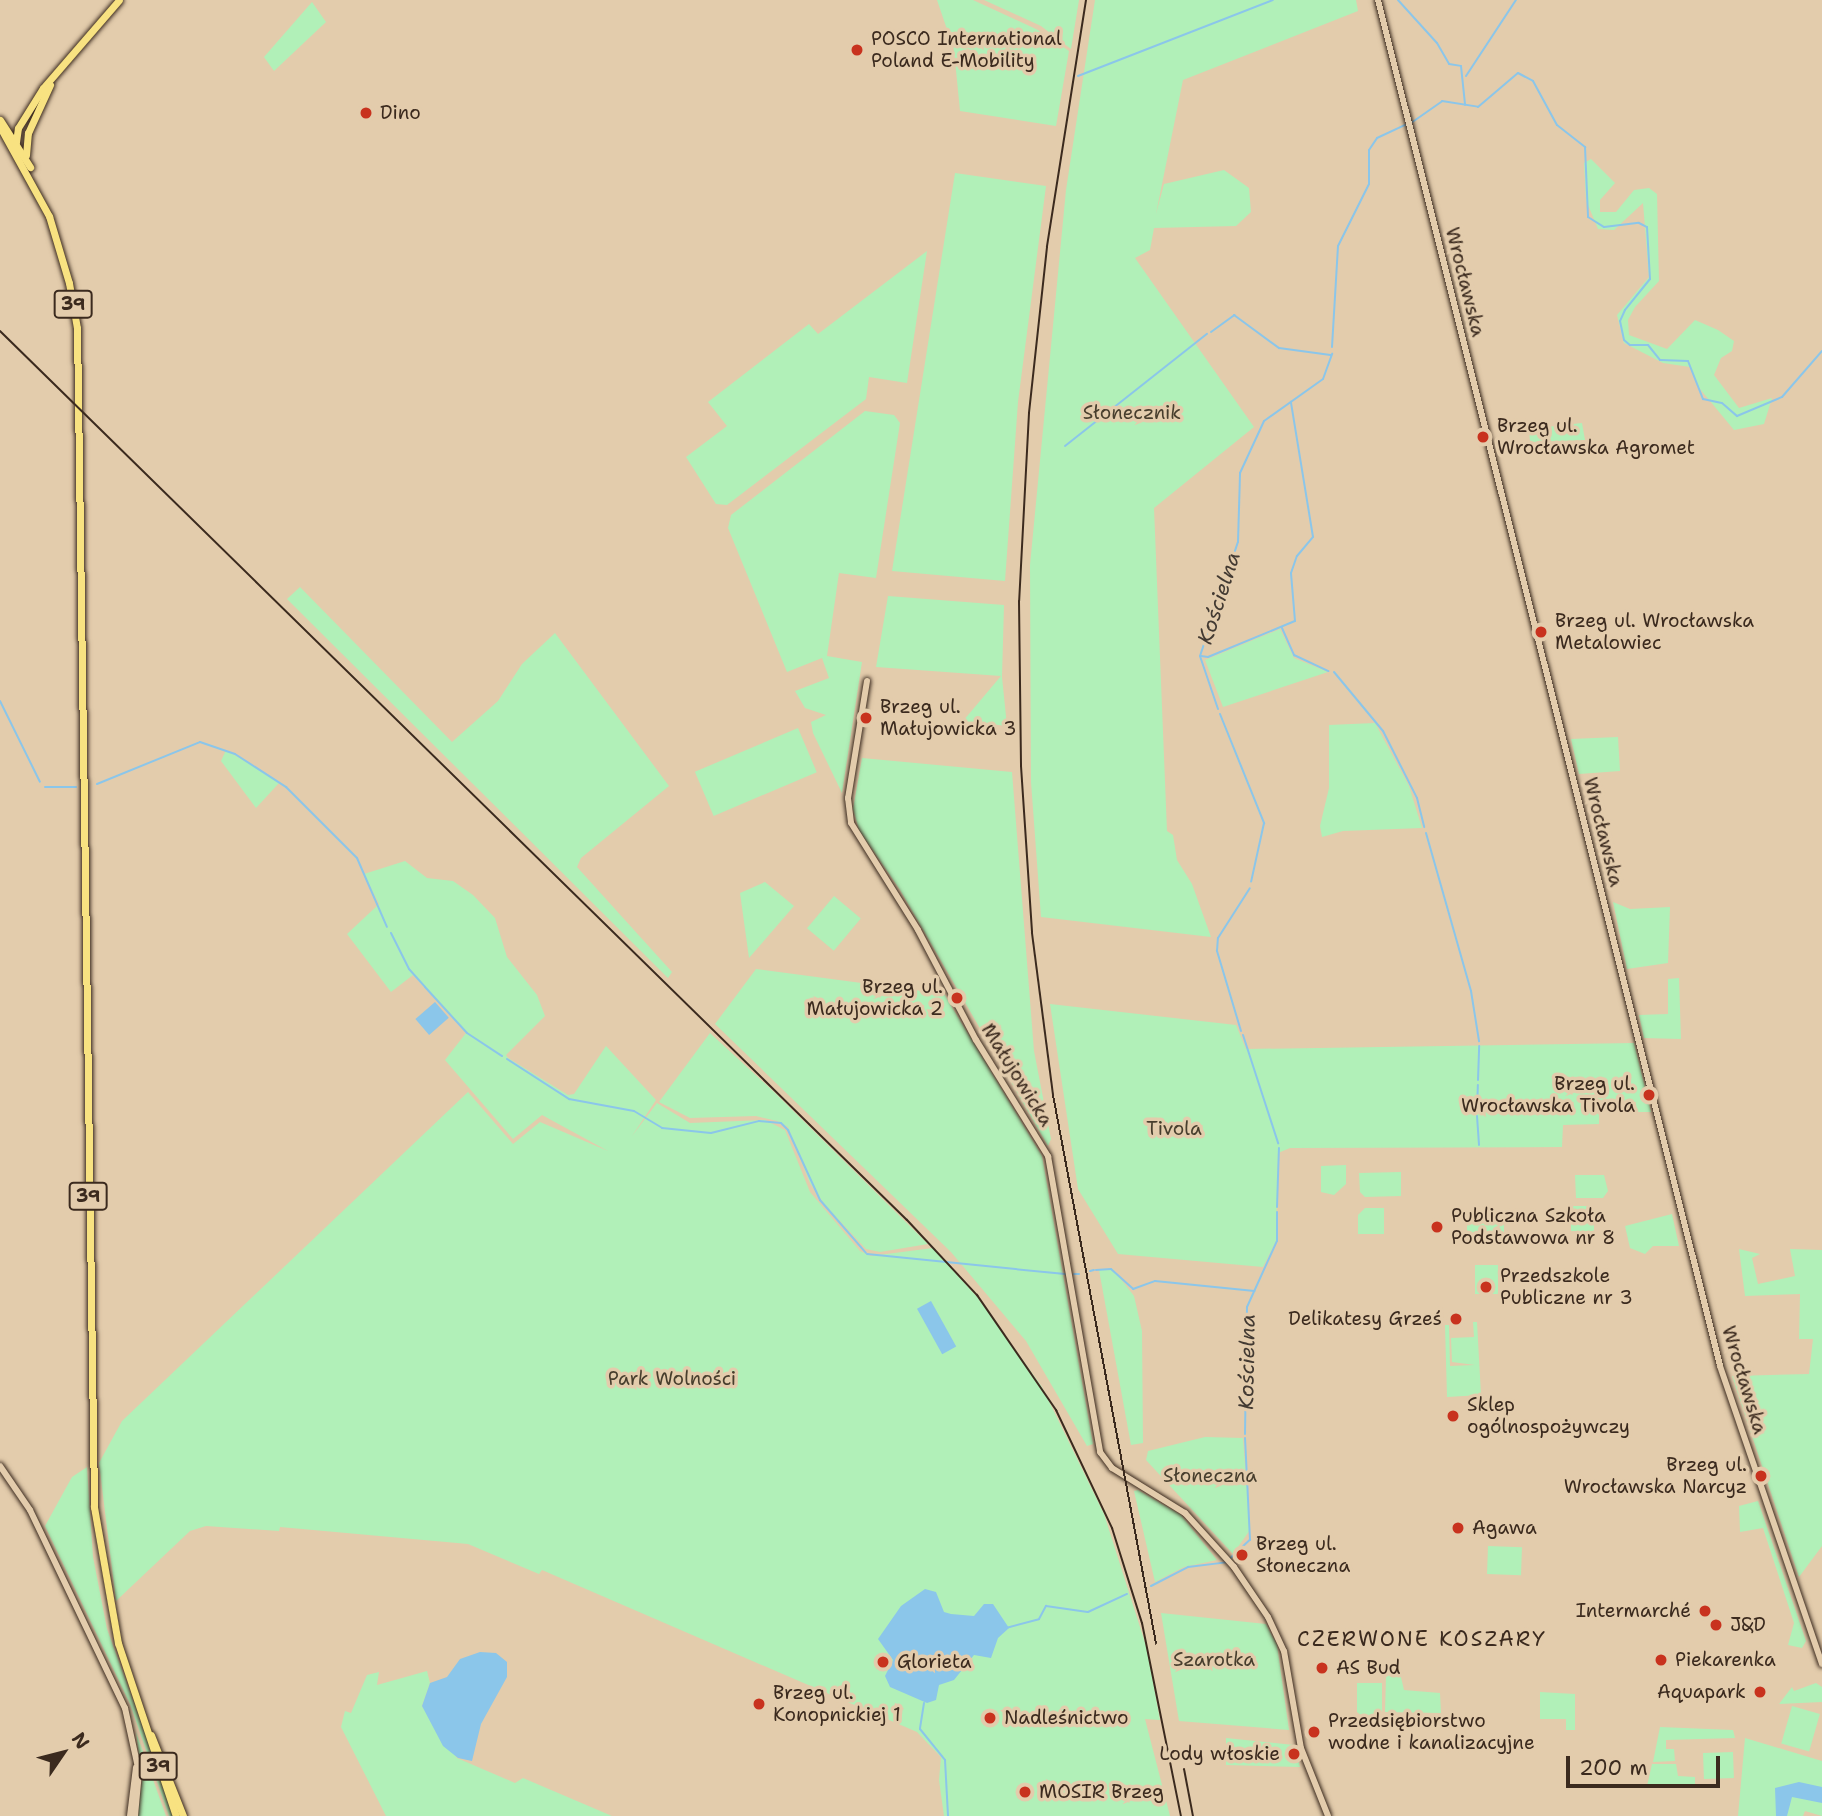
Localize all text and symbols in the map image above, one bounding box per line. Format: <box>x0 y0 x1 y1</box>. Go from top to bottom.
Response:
place label: POSCO International Poland E-Mobility <box>871 28 1062 72</box>
marker: POSCO International Poland E-Mobility <box>849 42 865 58</box>
place label: Dino <box>380 102 421 124</box>
marker: Dino <box>358 105 374 121</box>
street label: Wrocławska <box>1440 225 1490 339</box>
road number: 39 <box>52 290 94 318</box>
park label: Słonecznik <box>1083 402 1181 424</box>
place label: Brzeg ul. Wrocławska Agromet <box>1497 415 1695 459</box>
marker: Brzeg ul. Wrocławska Agromet <box>1475 429 1491 445</box>
water label: Kościelna <box>1192 549 1246 647</box>
place label: Brzeg ul. Wrocławska Metalowiec <box>1555 610 1754 654</box>
marker: Brzeg ul. Wrocławska Metalowiec <box>1533 624 1549 640</box>
place label: Brzeg ul. Małujowicka 3 <box>880 696 1017 740</box>
marker: Brzeg ul. Małujowicka 3 <box>858 710 874 726</box>
street label: Wrocławska <box>1578 775 1628 889</box>
place label: Brzeg ul. Małujowicka 2 <box>806 976 943 1020</box>
marker: Brzeg ul. Małujowicka 2 <box>949 990 965 1006</box>
street label: Małujowicka <box>976 1019 1058 1131</box>
place label: Brzeg ul. Wrocławska Tivola <box>1461 1073 1635 1117</box>
marker: Brzeg ul. Wrocławska Tivola <box>1641 1087 1657 1103</box>
park label: Tivola <box>1146 1118 1202 1140</box>
road number: 39 <box>67 1182 109 1210</box>
place label: Publiczna Szkoła Podstawowa nr 8 <box>1451 1205 1615 1249</box>
marker: Publiczna Szkoła Podstawowa nr 8 <box>1429 1219 1445 1235</box>
place label: Przedszkole Publiczne nr 3 <box>1500 1265 1633 1309</box>
marker: Przedszkole Publiczne nr 3 <box>1478 1279 1494 1295</box>
place label: Delikatesy Grześ <box>1288 1308 1442 1330</box>
marker: Delikatesy Grześ <box>1448 1311 1464 1327</box>
water label: Kościelna <box>1234 1314 1260 1410</box>
street label: Wrocławska <box>1717 1323 1771 1437</box>
park label: Park Wolności <box>608 1368 736 1390</box>
place label: Sklep ogólnospożywczy <box>1467 1394 1630 1438</box>
marker: Sklep ogólnospożywczy <box>1445 1408 1461 1424</box>
place label: Brzeg ul. Wrocławska Narcyz <box>1564 1454 1747 1498</box>
park label: Słoneczna <box>1163 1465 1257 1487</box>
marker: Brzeg ul. Wrocławska Narcyz <box>1753 1468 1769 1484</box>
place label: Agawa <box>1472 1517 1537 1539</box>
marker: Agawa <box>1450 1520 1466 1536</box>
place label: Brzeg ul. Słoneczna <box>1256 1533 1350 1577</box>
marker: Brzeg ul. Słoneczna <box>1234 1547 1250 1563</box>
place label: Intermarché <box>1576 1600 1691 1622</box>
marker: Intermarché <box>1697 1603 1713 1619</box>
place label: J&D <box>1730 1614 1766 1636</box>
marker: J&D <box>1708 1617 1724 1633</box>
district label: CZERWONE KOSZARY <box>1299 1626 1545 1652</box>
park label: Szarotka <box>1173 1649 1255 1671</box>
place label: Piekarenka <box>1675 1649 1776 1671</box>
place label: Glorieta <box>897 1651 972 1673</box>
marker: Piekarenka <box>1653 1652 1669 1668</box>
marker: Glorieta <box>875 1654 891 1670</box>
place label: AS Bud <box>1336 1657 1401 1679</box>
marker: AS Bud <box>1314 1660 1330 1676</box>
place label: Aquapark <box>1657 1681 1746 1703</box>
place label: Brzeg ul. Konopnickiej 1 <box>773 1682 901 1726</box>
marker: Aquapark <box>1752 1684 1768 1700</box>
marker: Brzeg ul. Konopnickiej 1 <box>751 1696 767 1712</box>
place label: Nadleśnictwo <box>1004 1707 1129 1729</box>
marker: Nadleśnictwo <box>982 1710 998 1726</box>
place label: Przedsiębiorstwo wodne i kanalizacyjne <box>1328 1710 1535 1754</box>
north arrow <box>28 1718 98 1788</box>
marker: Przedsiębiorstwo wodne i kanalizacyjne <box>1306 1724 1322 1740</box>
text: N <box>66 1727 95 1754</box>
scale bar <box>1570 1742 1724 1786</box>
place label: Lody włoskie <box>1159 1743 1280 1765</box>
marker: Lody włoskie <box>1286 1746 1302 1762</box>
road number: 39 <box>137 1751 179 1780</box>
text: 200 m <box>1579 1754 1648 1782</box>
place label: MOSIR Brzeg <box>1039 1781 1164 1803</box>
marker: MOSIR Brzeg <box>1017 1784 1033 1800</box>

